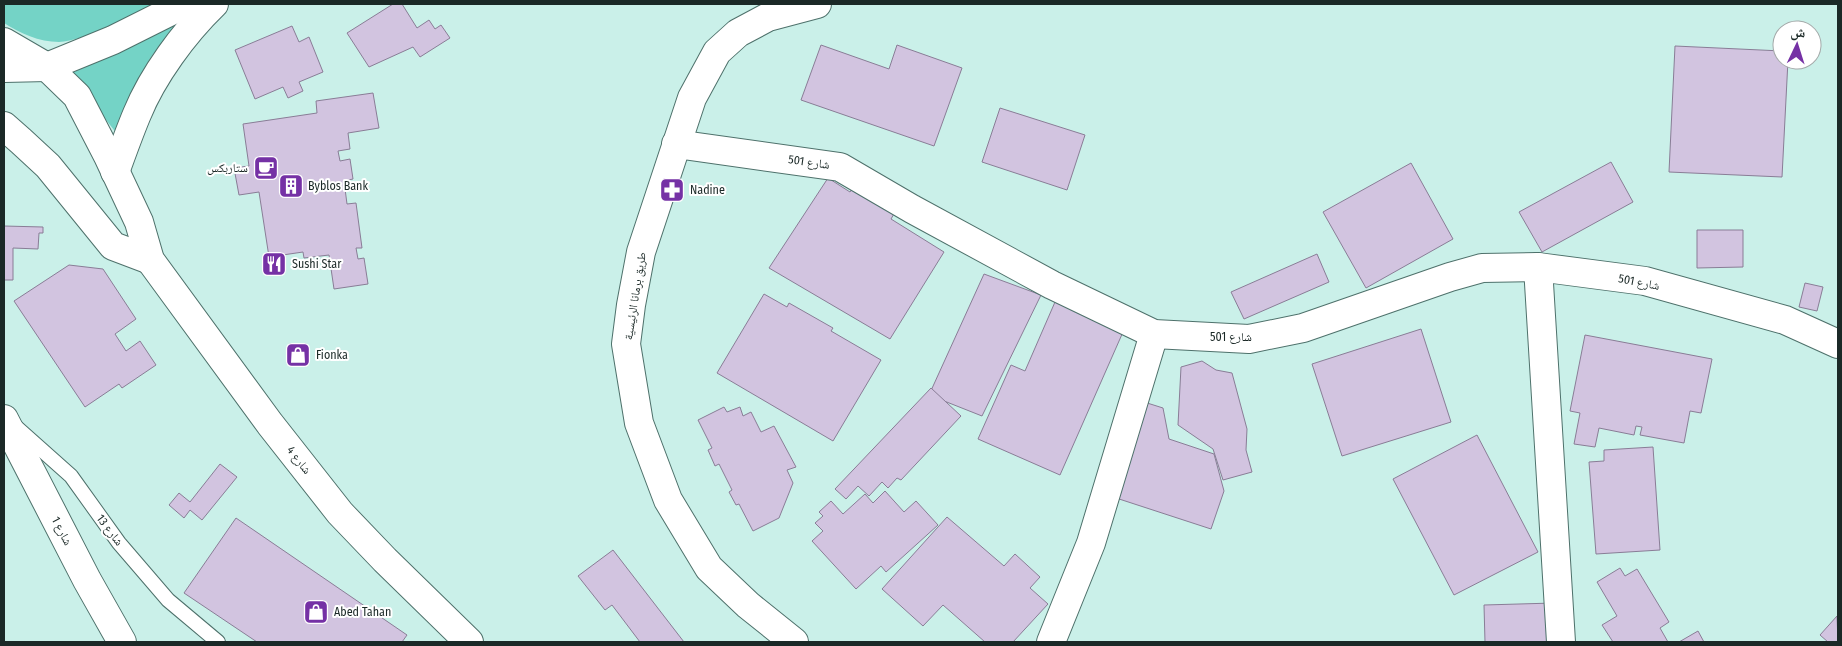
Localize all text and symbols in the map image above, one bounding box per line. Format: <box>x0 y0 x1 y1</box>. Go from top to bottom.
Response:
north arrow <box>1772 20 1822 70</box>
text: ش <box>1790 24 1806 42</box>
street label: شارع 501 <box>787 152 831 173</box>
cafe icon: ستاربكس <box>253 155 279 181</box>
place label: ستاربكس <box>207 161 248 175</box>
building icon: Byblos Bank <box>278 173 304 199</box>
pharmacy icon: Nadine <box>659 177 685 203</box>
place label: Byblos Bank <box>308 179 368 193</box>
place label: Nadine <box>690 183 725 197</box>
restaurant icon: Sushi Star <box>261 251 287 277</box>
street label: طريق برمانا الرئيسية <box>621 251 649 341</box>
place label: Sushi Star <box>292 257 342 271</box>
street label: شارع 501 <box>1617 271 1661 294</box>
street label: شارع 501 <box>1210 330 1252 345</box>
shop icon: Fionka <box>285 342 311 368</box>
place label: Fionka <box>316 348 348 362</box>
street label: شارع 4 <box>283 443 314 477</box>
street label: شارع 13 <box>93 512 126 549</box>
street label: شارع 1 <box>48 514 75 548</box>
shop icon: Abed Tahan <box>303 599 329 625</box>
place label: Abed Tahan <box>334 605 391 619</box>

